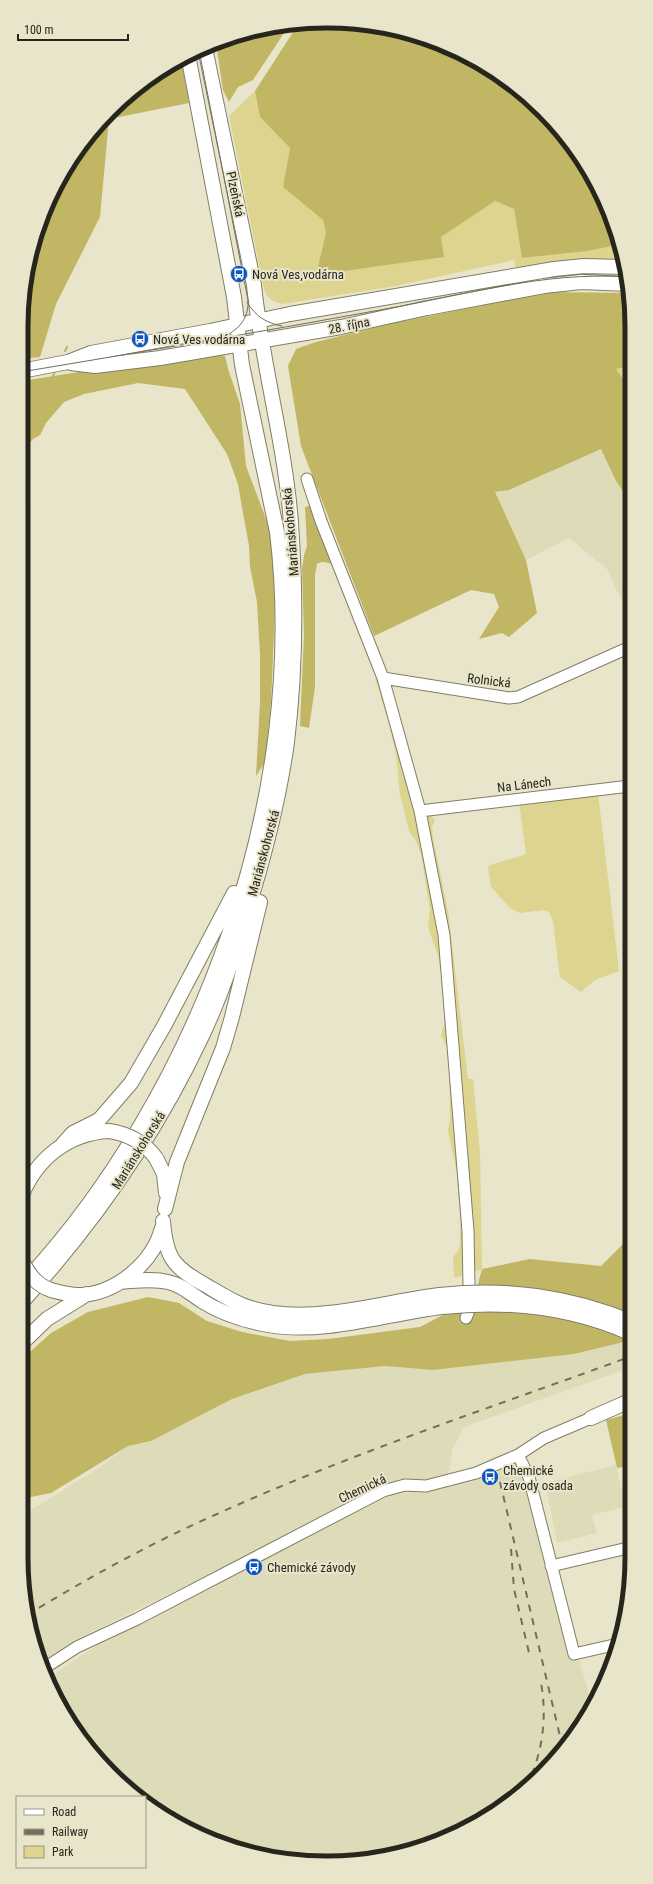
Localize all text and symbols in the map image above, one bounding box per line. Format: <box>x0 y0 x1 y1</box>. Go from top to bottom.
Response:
scale bar <box>18 16 128 42</box>
text: 100 m <box>24 23 54 37</box>
street label: Plzeňská <box>223 170 248 218</box>
bus stop icon: Nová Ves,vodárna <box>229 264 249 284</box>
place label: Nová Ves,vodárna <box>252 267 344 282</box>
street label: 28. října <box>327 314 371 337</box>
bus stop icon: Nová Ves vodárna <box>130 329 150 349</box>
place label: Nová Ves vodárna <box>153 332 245 347</box>
street label: Mariánskohorská <box>279 487 302 577</box>
street label: Rolnická <box>466 670 512 691</box>
street label: Na Lánech <box>496 774 552 795</box>
street label: Mariánskohorská <box>245 808 282 898</box>
street label: Mariánskohorská <box>109 1109 168 1192</box>
place label: Chemické závody osada <box>503 1463 573 1493</box>
bus stop icon: Chemické závody osada <box>480 1467 500 1487</box>
street label: Chemická <box>336 1471 388 1506</box>
bus stop icon: Chemické závody <box>244 1557 264 1577</box>
place label: Chemické závody <box>267 1560 357 1575</box>
legend <box>16 1796 146 1868</box>
text: Road <box>52 1805 76 1819</box>
text: Railway <box>52 1825 88 1839</box>
text: Park <box>52 1845 74 1859</box>

